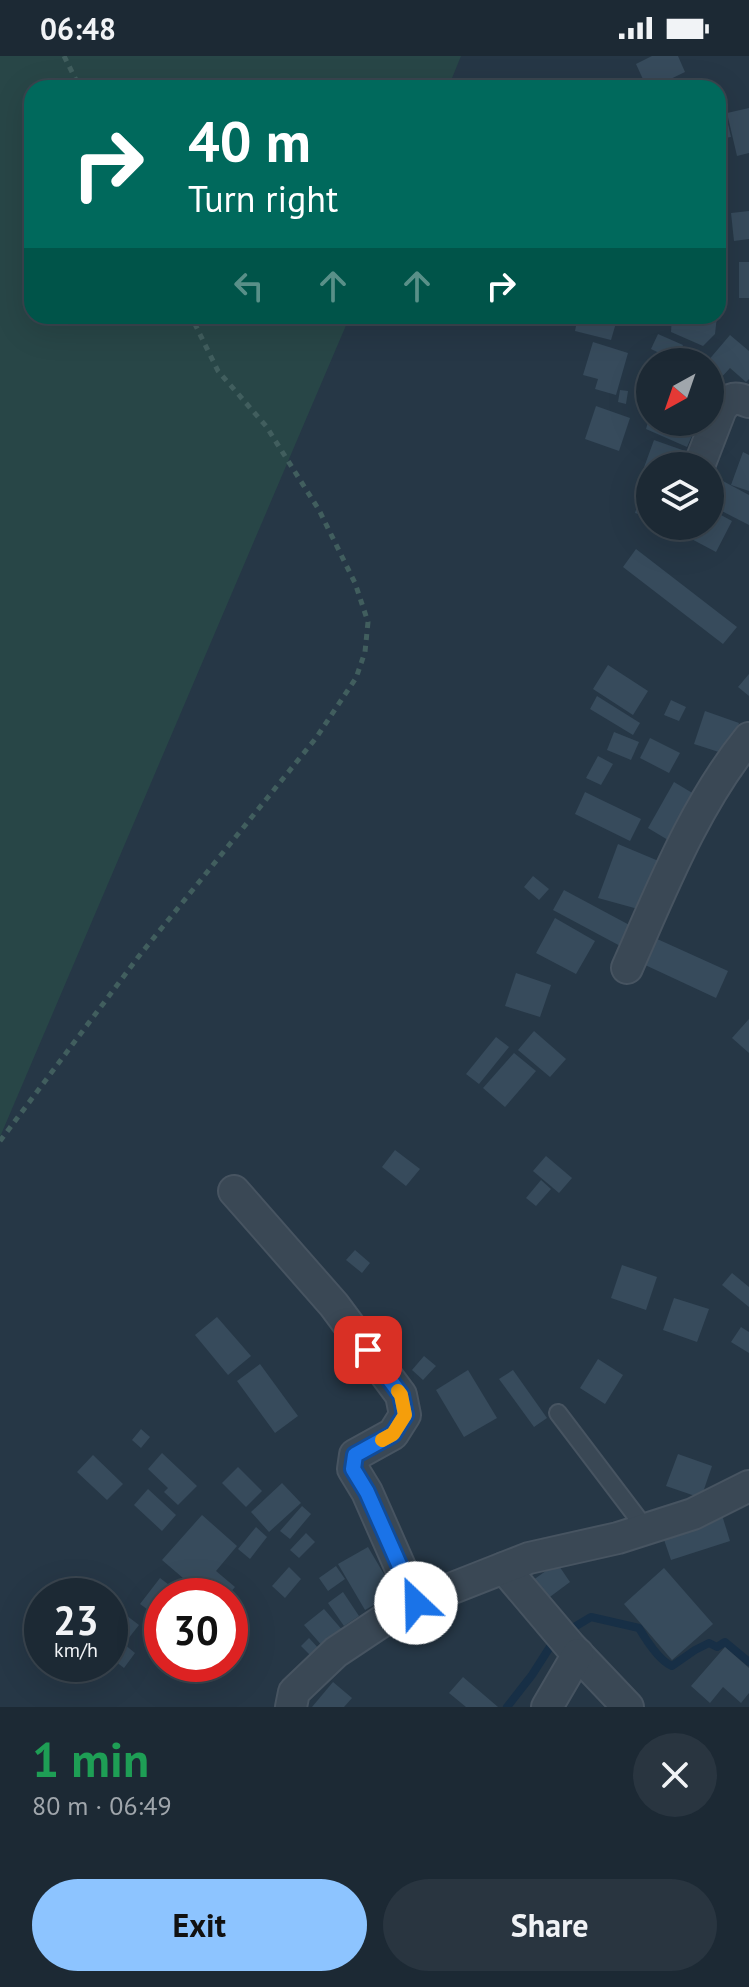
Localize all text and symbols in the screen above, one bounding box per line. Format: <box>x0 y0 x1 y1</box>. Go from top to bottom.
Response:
text: 06:48 <box>40 9 116 48</box>
text: 40 m <box>188 105 311 177</box>
icon: right <box>56 112 160 216</box>
text: Turn right <box>188 175 338 222</box>
icon: left <box>227 264 271 308</box>
icon: ahead <box>311 264 355 308</box>
icon: ahead <box>395 264 439 308</box>
icon: right <box>479 264 523 308</box>
north arrow <box>636 348 724 436</box>
map controls <box>636 348 724 540</box>
button: layers <box>636 452 724 540</box>
pin <box>334 1316 402 1384</box>
icon: arrive <box>346 1328 390 1372</box>
position arrow <box>374 1561 458 1645</box>
speed limit sign: 30 <box>144 1578 248 1682</box>
text: 23 <box>53 1594 99 1646</box>
text: km/h <box>54 1637 98 1663</box>
text: 1 min <box>32 1728 149 1790</box>
button: close <box>633 1733 717 1817</box>
text: 80 m · 06:49 <box>32 1789 172 1822</box>
button: Exit <box>32 1879 367 1971</box>
button: Share <box>383 1879 717 1971</box>

